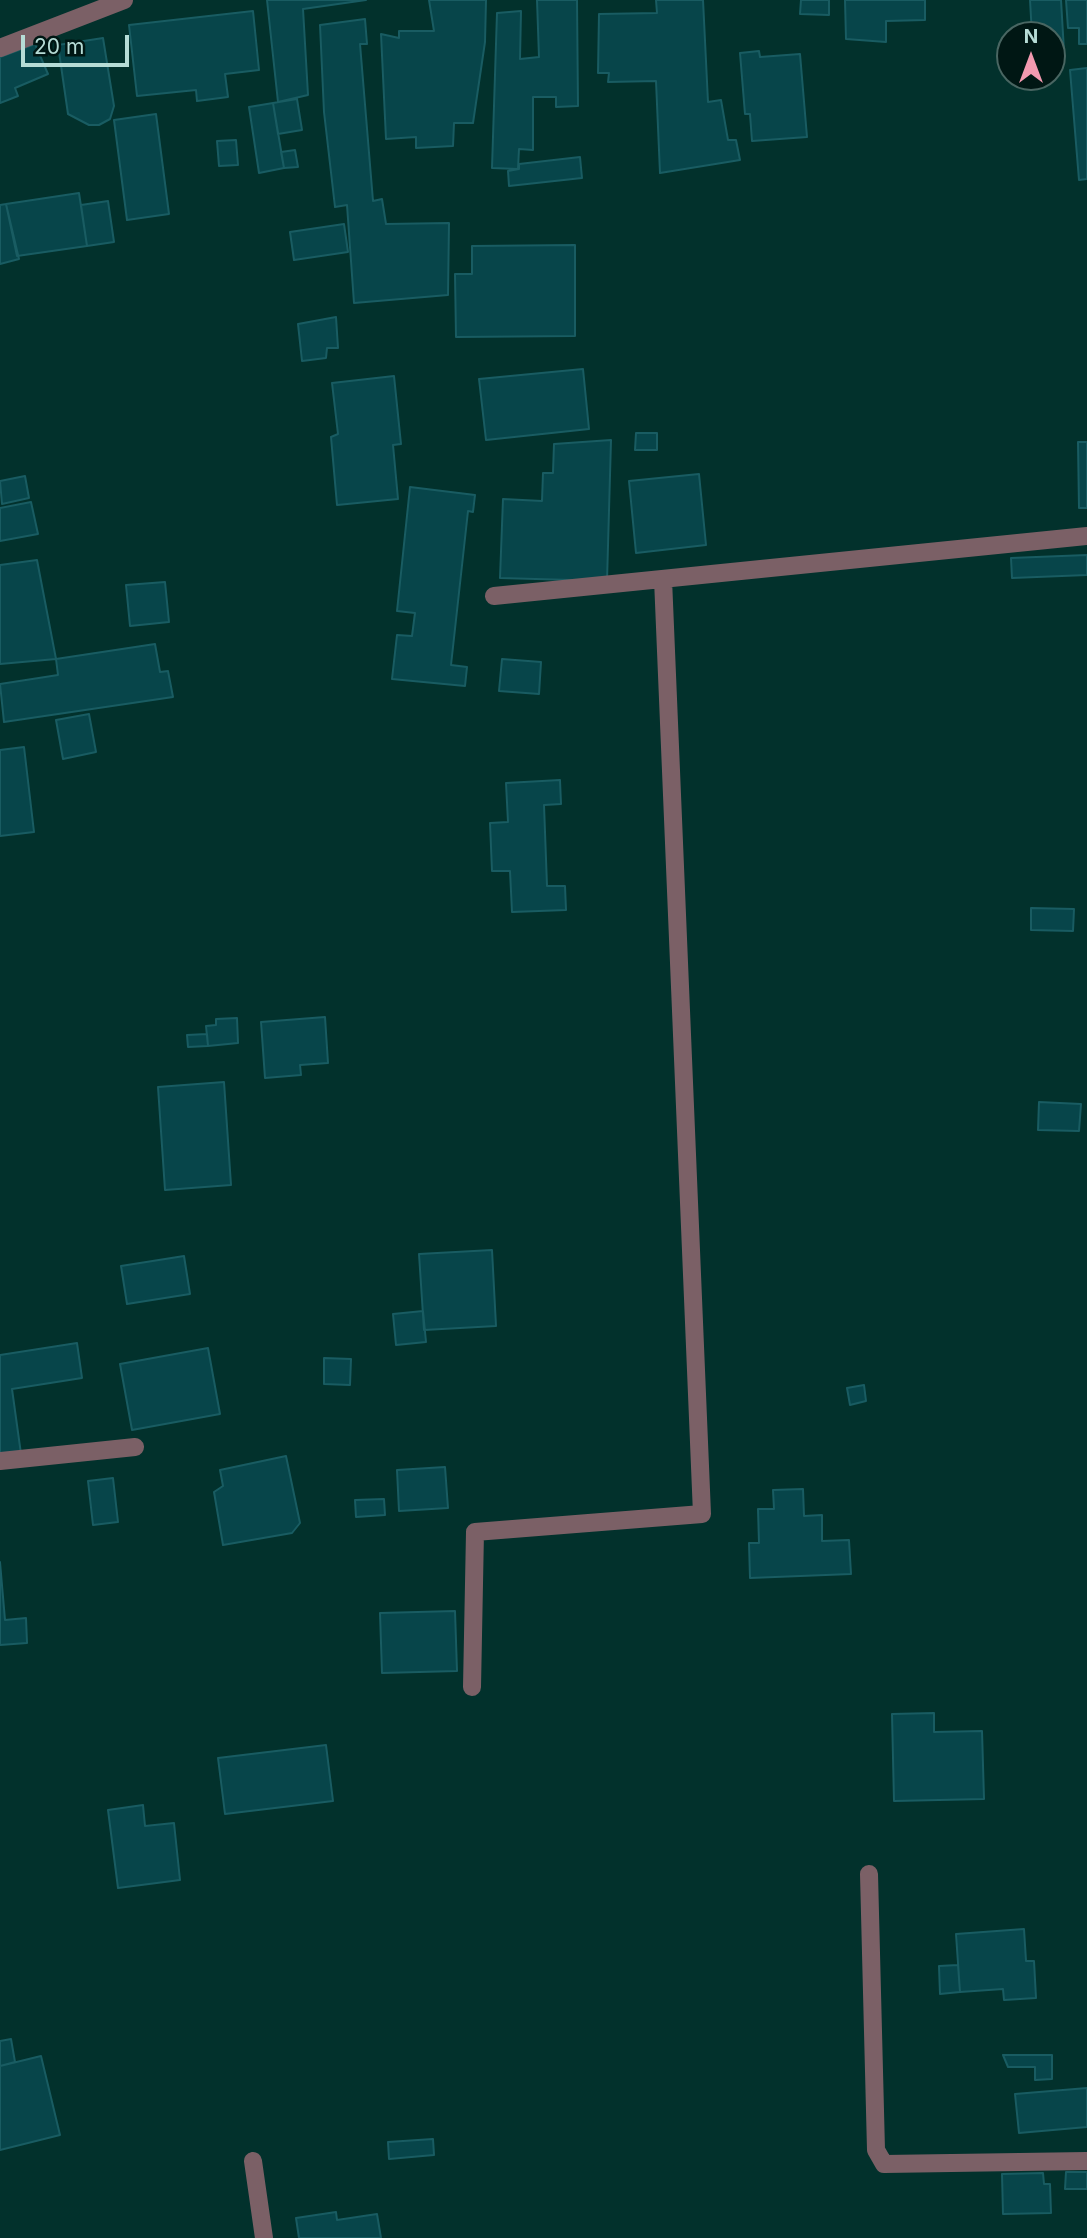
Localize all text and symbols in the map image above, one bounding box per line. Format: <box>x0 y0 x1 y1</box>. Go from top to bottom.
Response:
scale bar <box>24 21 133 65</box>
north arrow <box>996 21 1066 91</box>
text: N <box>1024 25 1038 48</box>
text: 20 m <box>34 34 84 59</box>

